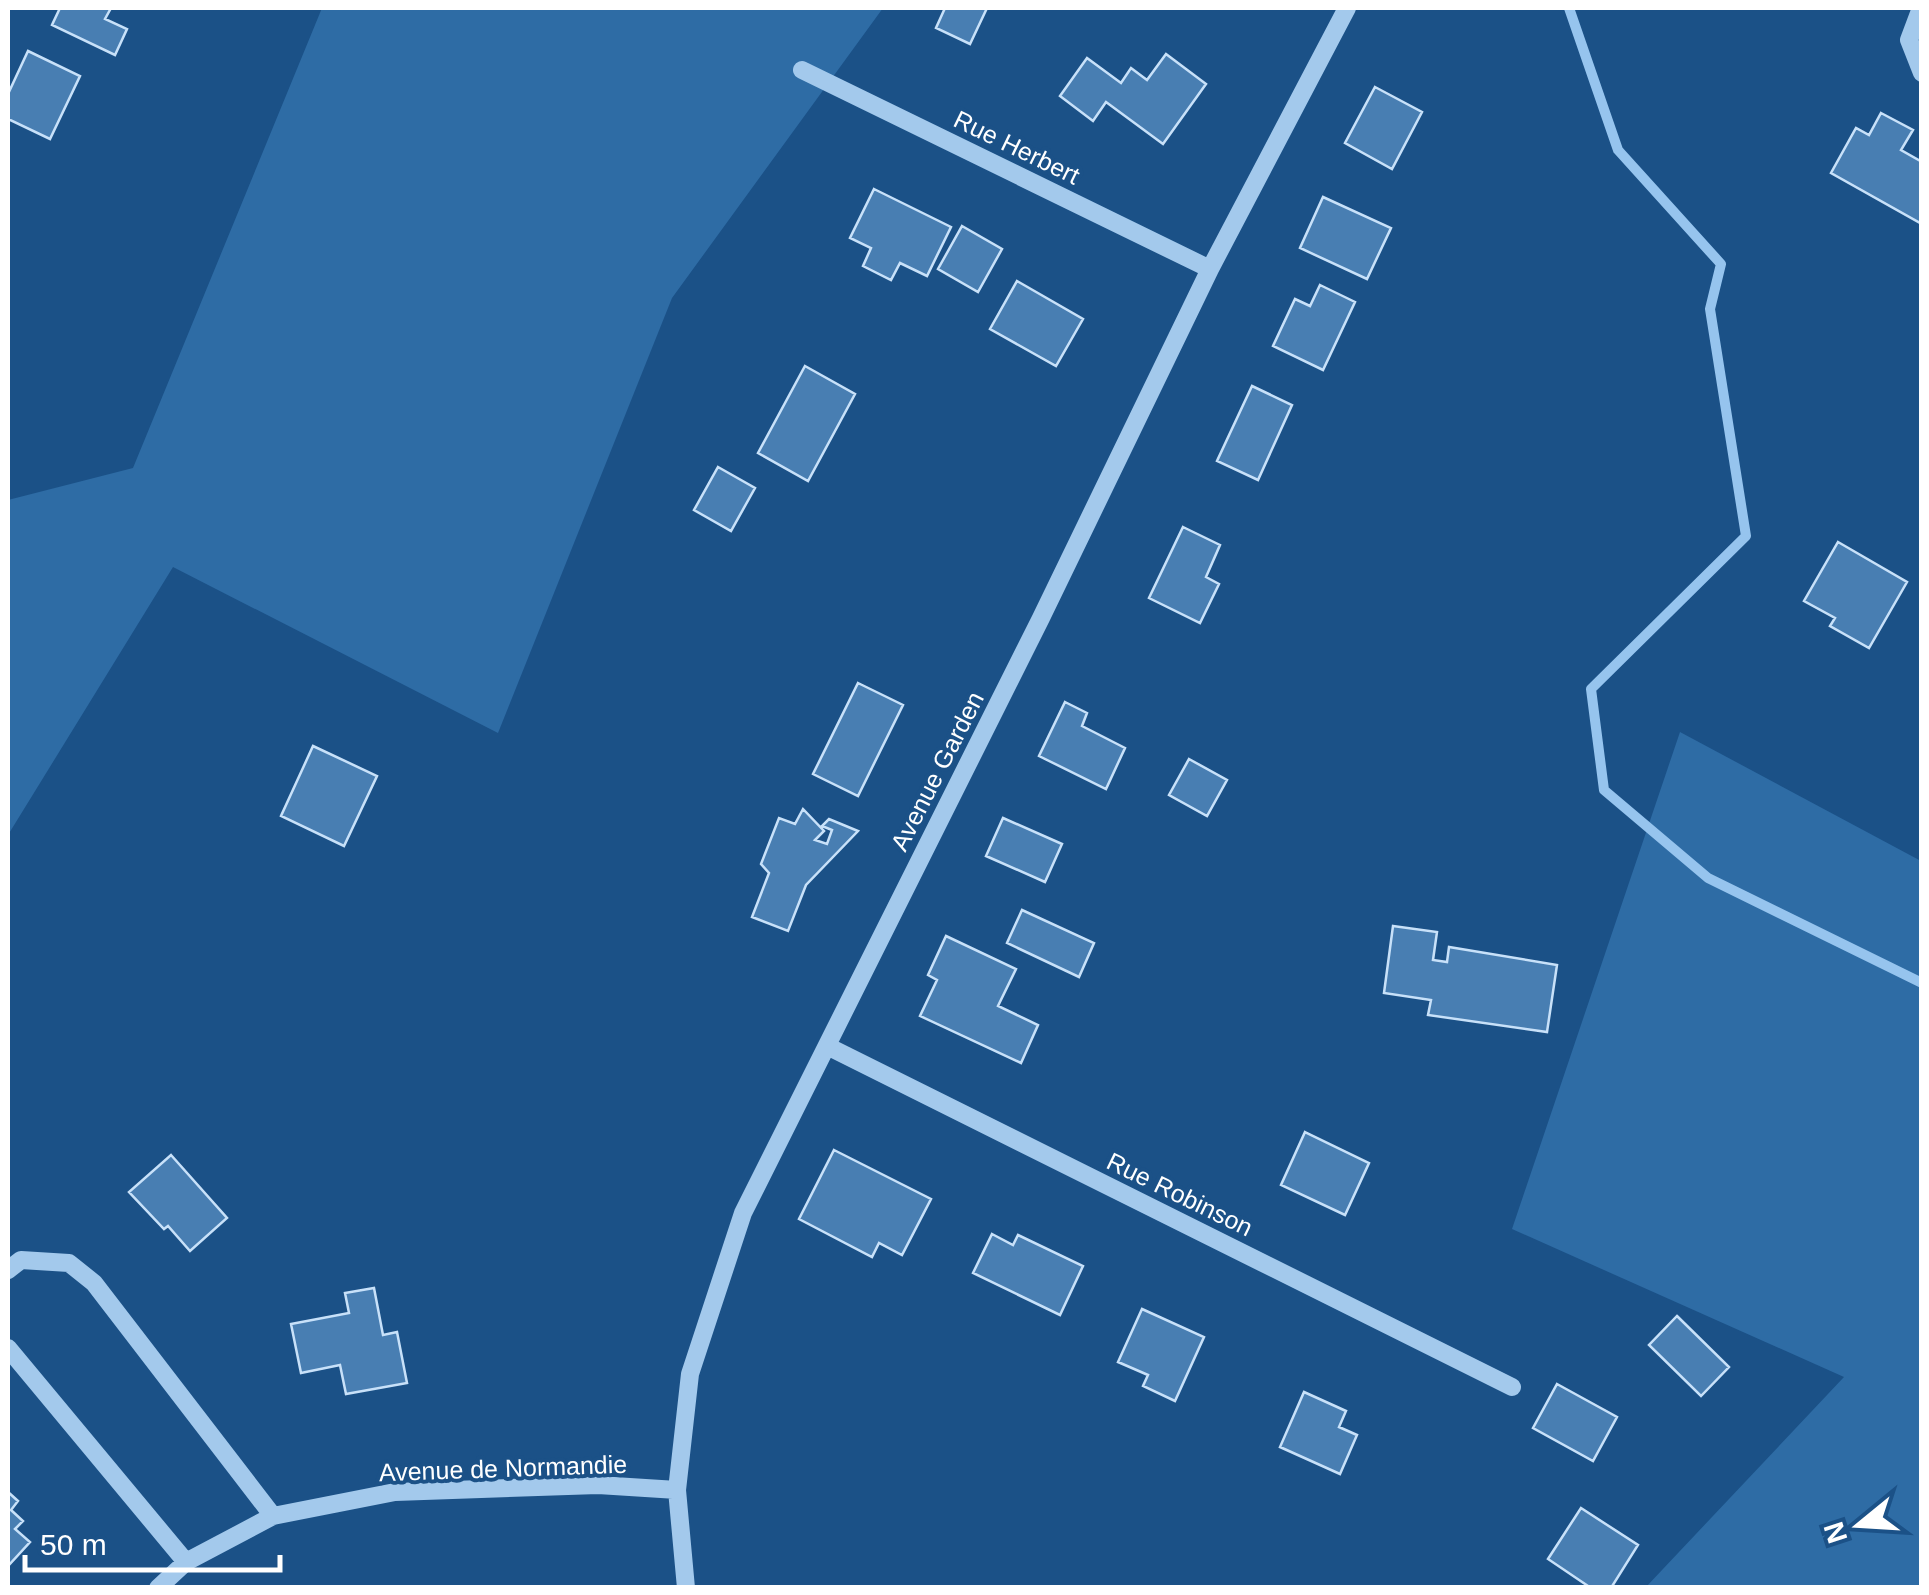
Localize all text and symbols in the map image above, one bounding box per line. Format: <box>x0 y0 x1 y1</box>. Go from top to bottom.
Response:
street label: Rue Herbert <box>950 105 1084 189</box>
street label: Avenue Garden <box>885 687 989 855</box>
street label: Rue Robinson <box>1103 1147 1257 1241</box>
street label: Avenue de Normandie <box>378 1450 628 1486</box>
north arrow <box>1809 1475 1909 1575</box>
scale bar <box>25 1510 280 1572</box>
text: N <box>1818 1518 1854 1547</box>
text: 50 m <box>40 1528 107 1561</box>

